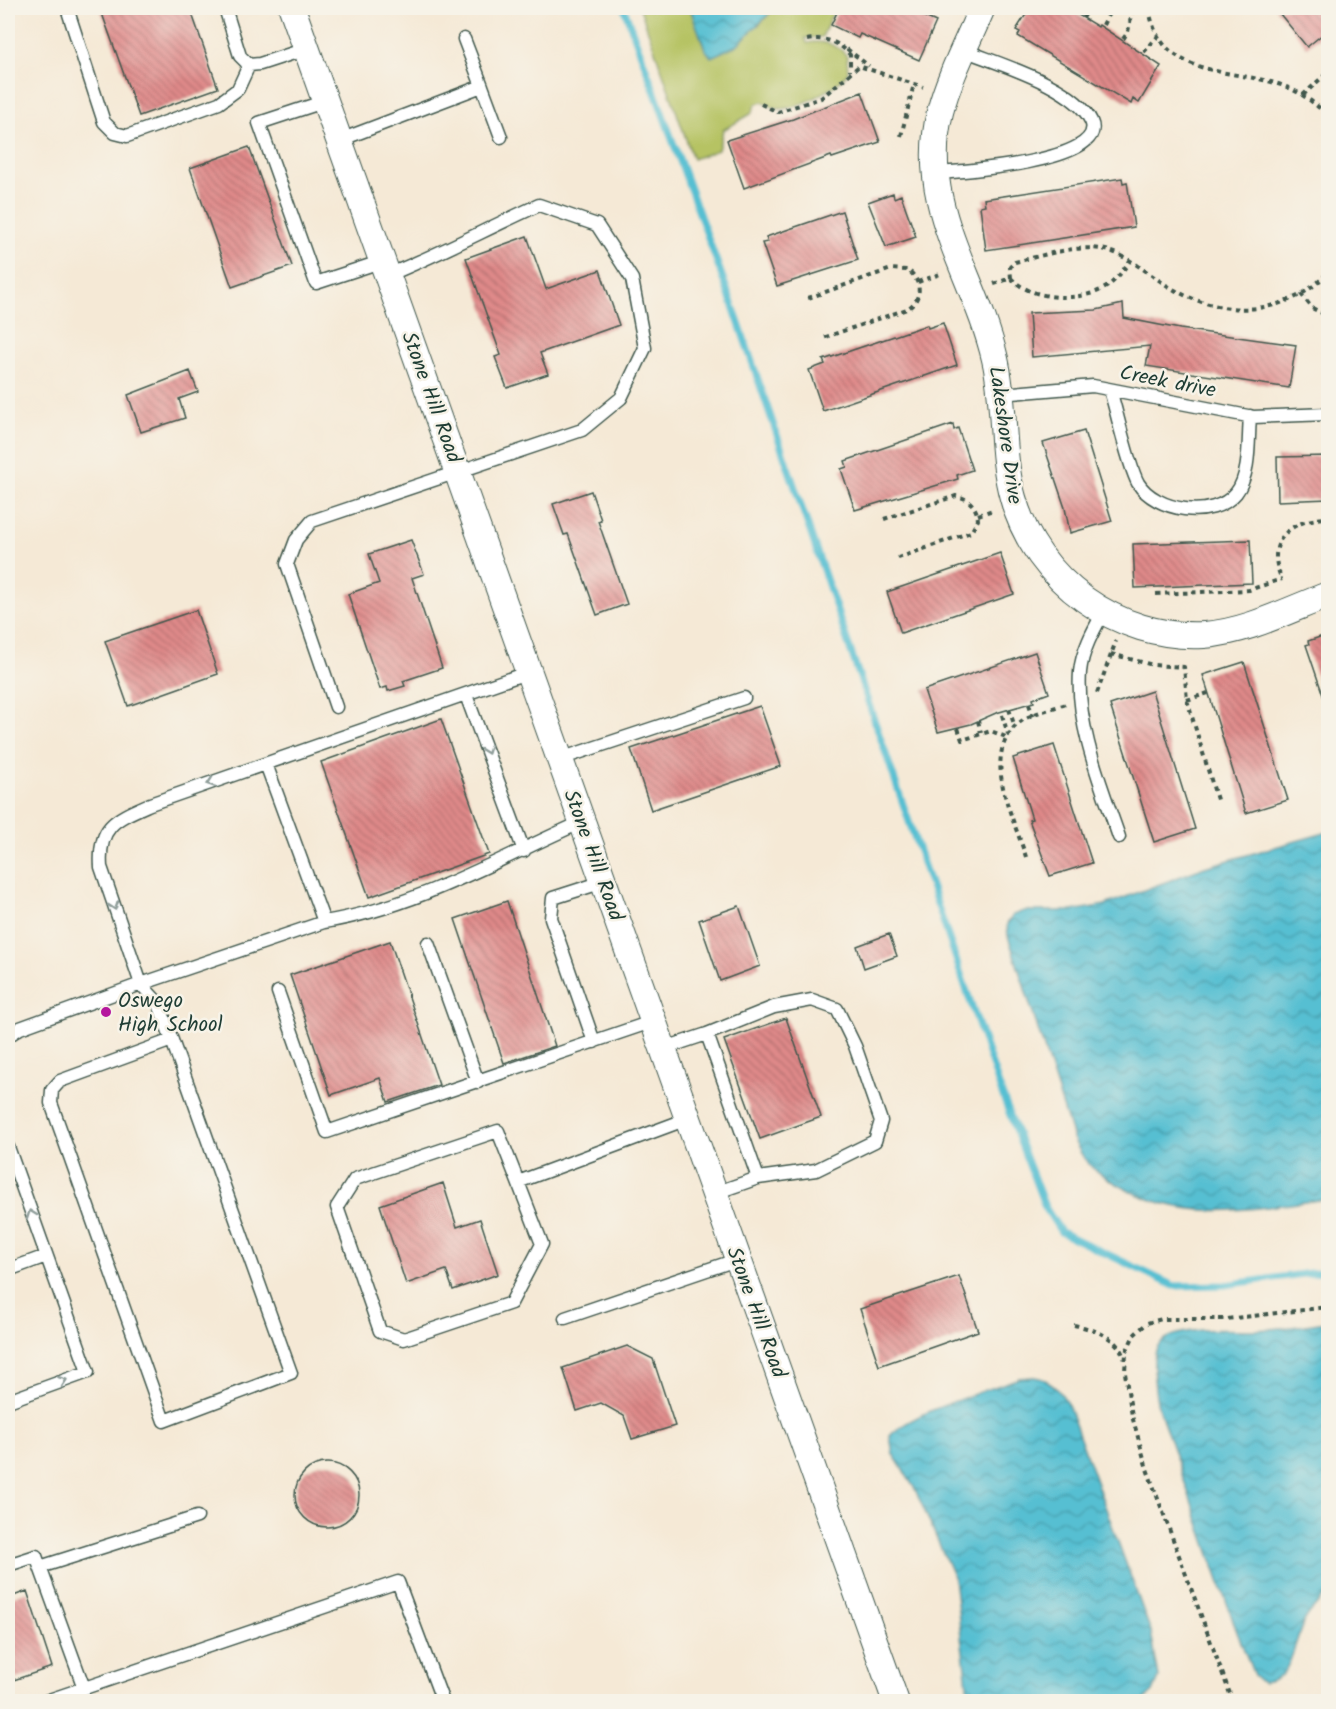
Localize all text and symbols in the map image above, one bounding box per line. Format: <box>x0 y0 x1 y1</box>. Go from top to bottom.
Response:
street label: Stone Hill Road <box>392 327 470 468</box>
street label: Creek drive <box>1117 357 1219 408</box>
street label: Lakeshore Drive <box>979 364 1031 507</box>
one-way arrow <box>479 744 492 755</box>
one-way arrow <box>206 776 217 789</box>
street label: Stone Hill Road <box>554 785 632 926</box>
one-way arrow <box>106 900 119 911</box>
place label: Oswego High School <box>118 985 223 1042</box>
marker: Oswego High School <box>99 1005 113 1019</box>
one-way arrow <box>26 1209 39 1220</box>
street label: Stone Hill Road <box>717 1242 795 1383</box>
one-way arrow <box>57 1376 67 1389</box>

